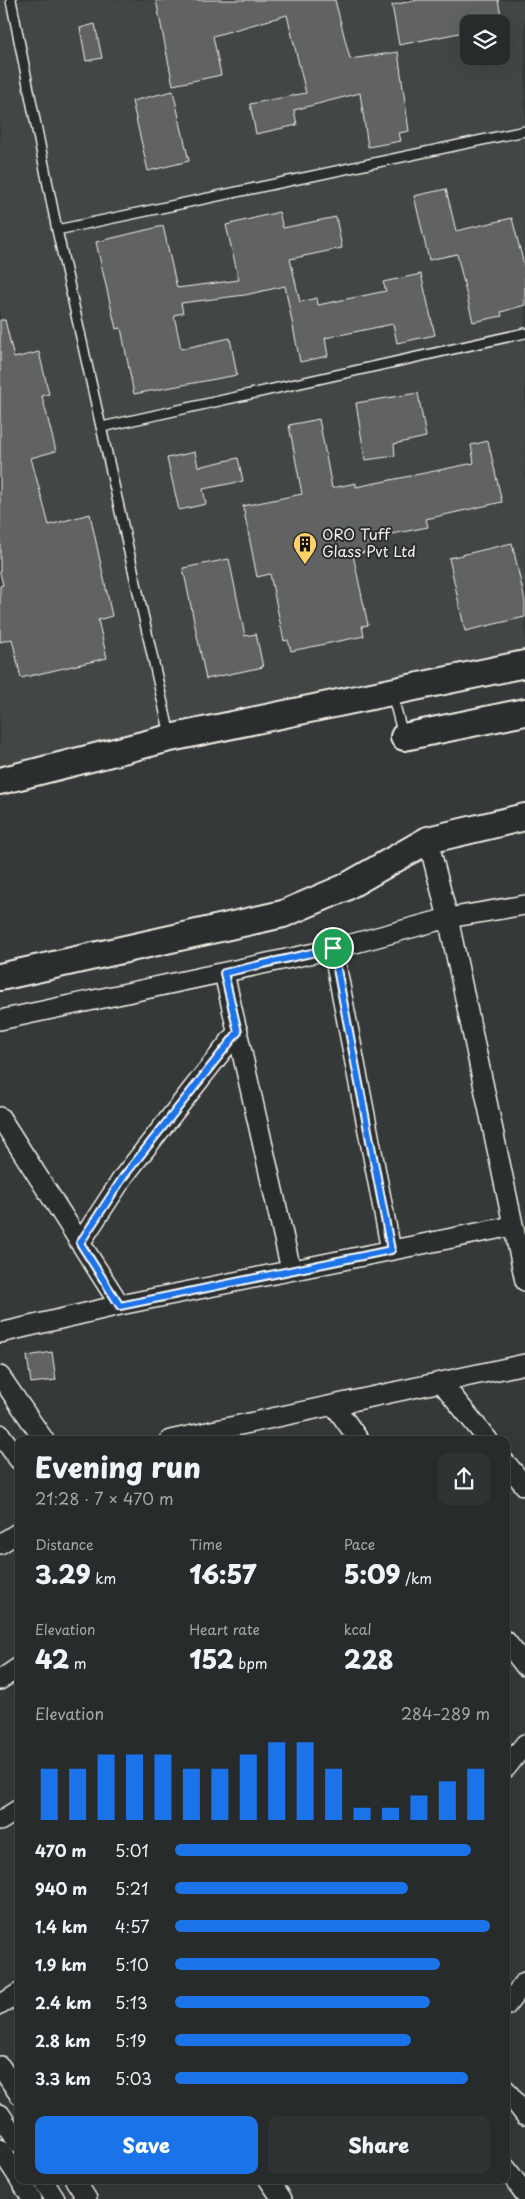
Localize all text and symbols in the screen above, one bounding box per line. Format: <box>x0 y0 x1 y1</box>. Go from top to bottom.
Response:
map controls <box>460 15 510 65</box>
button: layers <box>460 15 510 65</box>
place label: ORO Tuff Glass Pvt Ltd <box>322 522 416 562</box>
building icon: ORO Tuff Glass Pvt Ltd <box>292 531 318 565</box>
pin <box>312 927 354 969</box>
icon: arrive <box>319 934 347 962</box>
text: Evening run <box>35 1445 201 1488</box>
button: share <box>438 1453 490 1505</box>
text: 21:28 · 7 × 470 m <box>35 1486 174 1510</box>
text: Distance <box>35 1534 94 1555</box>
text: Time <box>189 1534 222 1555</box>
text: Pace <box>344 1534 375 1555</box>
text: 3.29 <box>35 1555 91 1593</box>
text: 16:57 <box>189 1555 256 1593</box>
text: 5:09 <box>344 1555 401 1593</box>
text: km <box>91 1568 116 1589</box>
text: /km <box>401 1568 432 1589</box>
text: Elevation <box>35 1619 95 1640</box>
text: Heart rate <box>189 1619 260 1640</box>
text: kcal <box>344 1619 372 1640</box>
text: 42 <box>35 1640 69 1678</box>
text: 152 <box>189 1640 234 1678</box>
text: 228 <box>344 1640 393 1678</box>
text: m <box>69 1653 86 1674</box>
text: bpm <box>234 1653 268 1674</box>
text: Elevation <box>35 1701 104 1725</box>
text: 284–289 m <box>401 1701 490 1725</box>
text: 470 m <box>35 1838 86 1862</box>
text: 5:01 <box>115 1838 149 1862</box>
text: 940 m <box>35 1876 87 1900</box>
text: 5:21 <box>115 1876 148 1900</box>
text: 1.4 km <box>35 1914 87 1938</box>
text: 4:57 <box>115 1914 149 1938</box>
text: 1.9 km <box>35 1952 87 1976</box>
text: 5:10 <box>115 1952 149 1976</box>
text: 2.4 km <box>35 1990 91 2014</box>
text: 5:13 <box>115 1990 148 2014</box>
text: 2.8 km <box>35 2028 90 2052</box>
text: 5:19 <box>115 2028 146 2052</box>
text: 3.3 km <box>35 2066 91 2090</box>
text: 5:03 <box>115 2066 152 2090</box>
button: Save <box>35 2116 258 2174</box>
button: Share <box>268 2116 490 2174</box>

